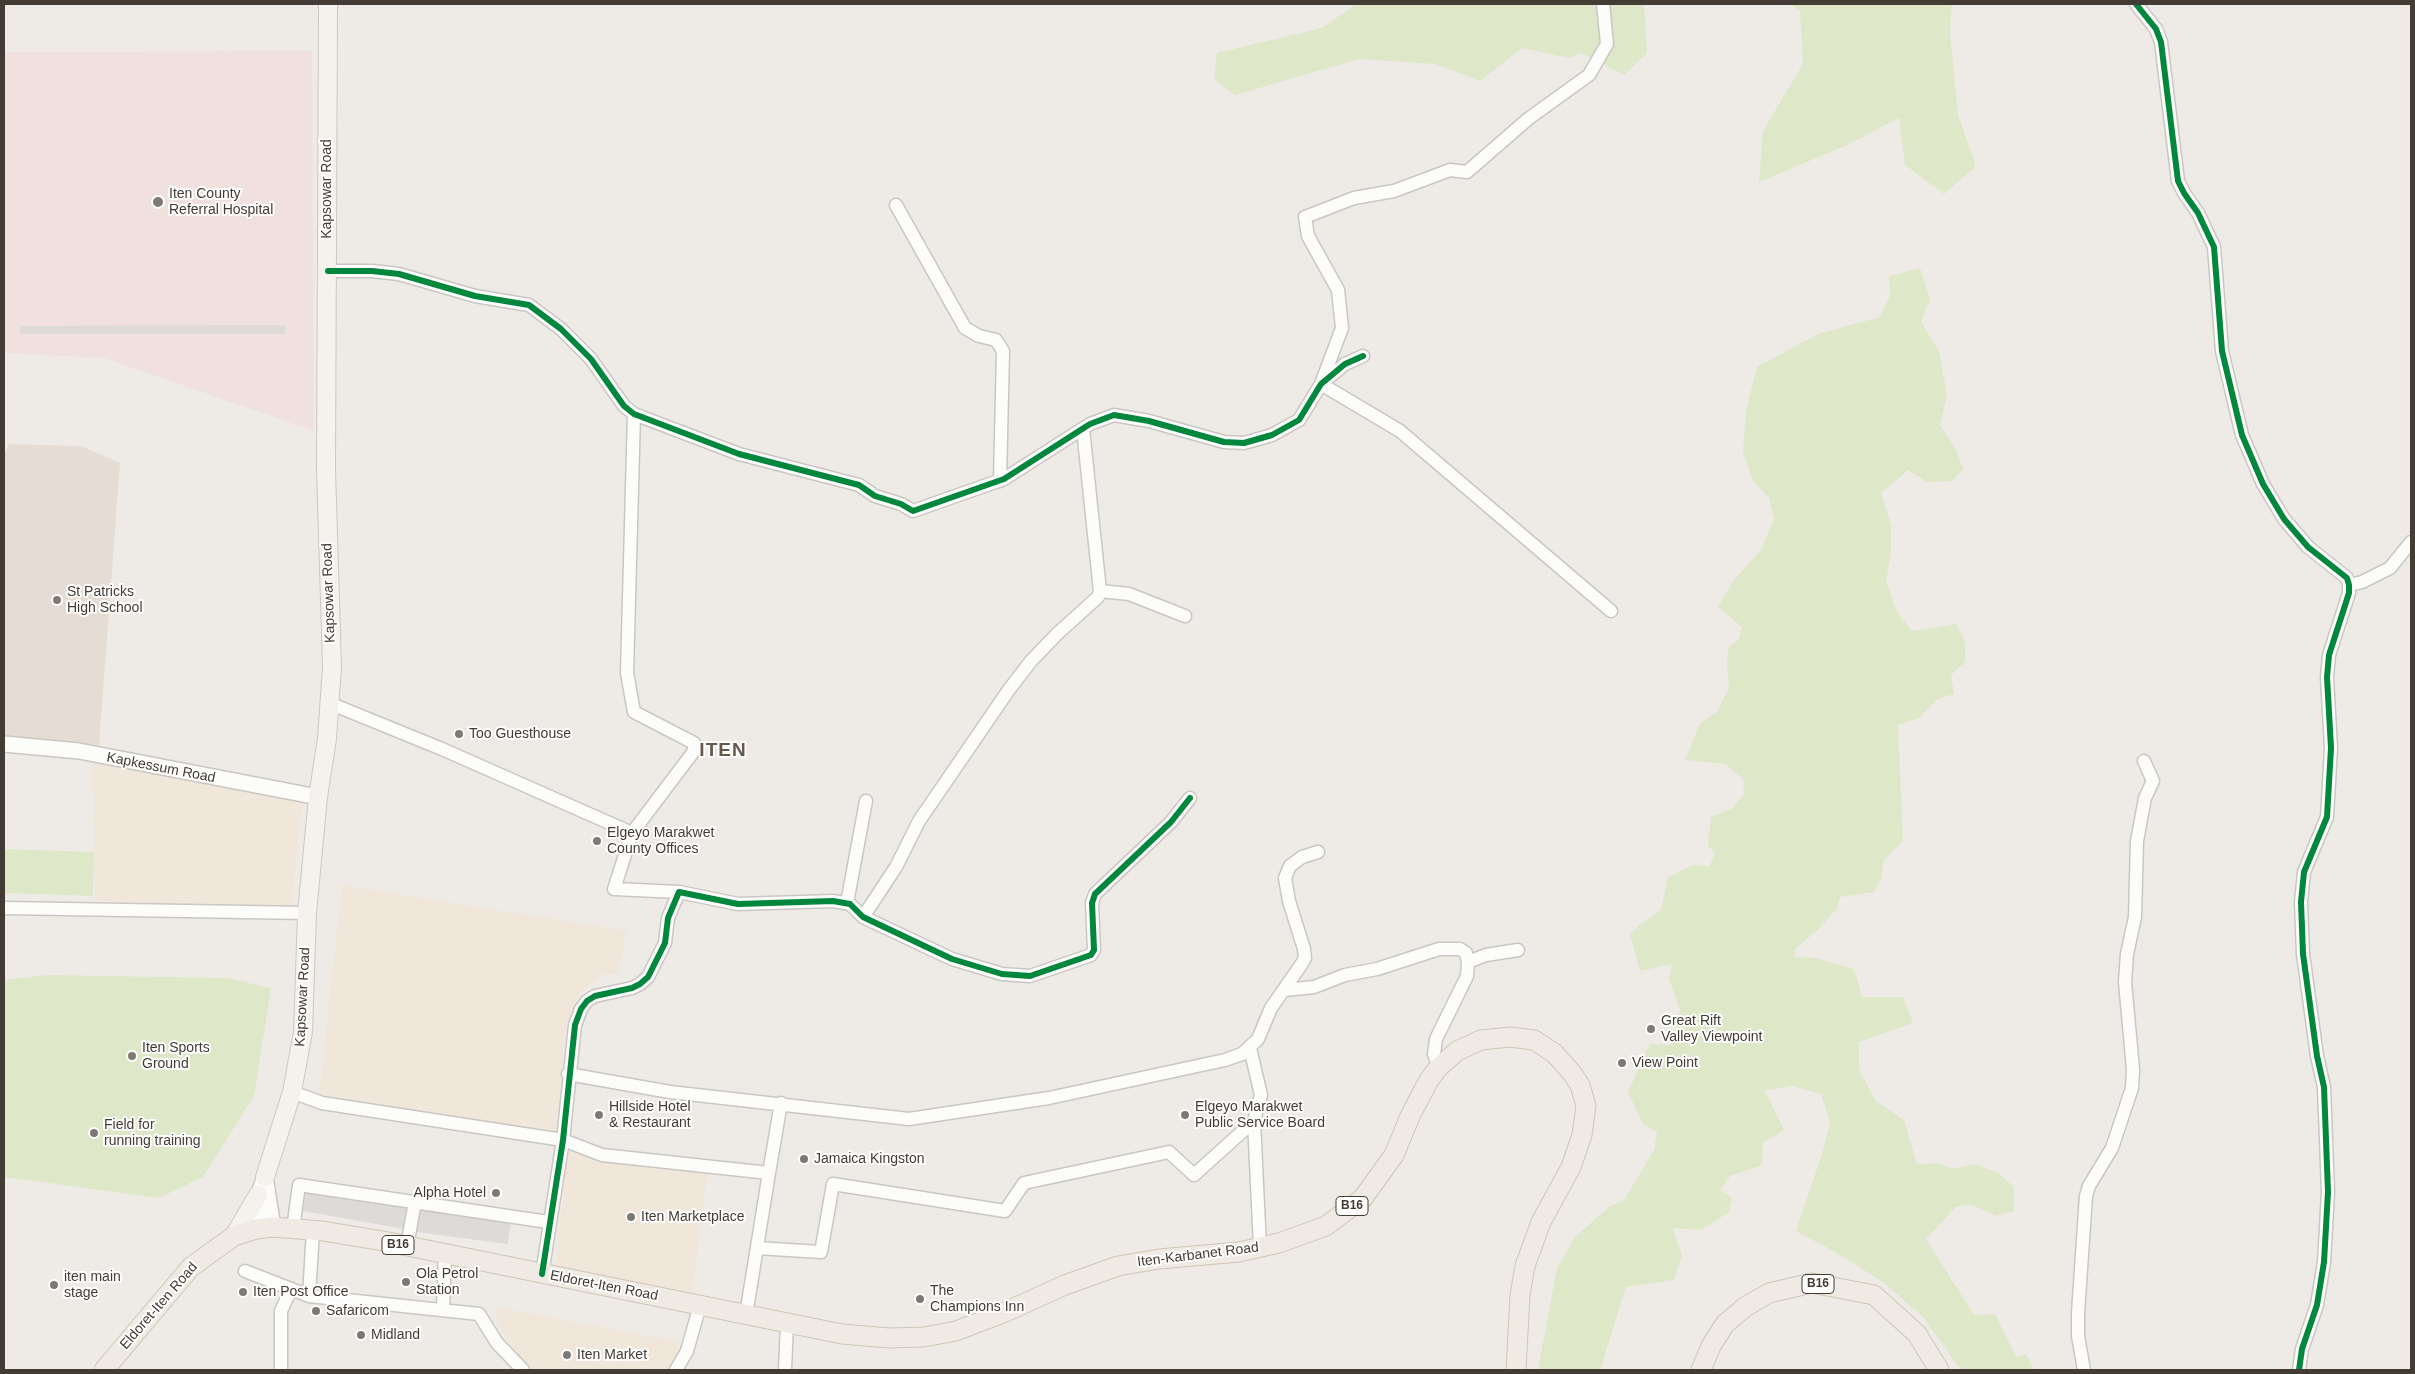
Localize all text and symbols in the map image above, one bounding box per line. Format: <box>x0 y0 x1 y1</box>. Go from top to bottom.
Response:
street label: Kapsowar Road <box>319 139 335 239</box>
place label: Iten County Referral Hospital <box>169 186 273 218</box>
marker: Iten County Referral Hospital <box>151 195 165 209</box>
street label: Kapsowar Road <box>319 543 339 643</box>
place label: St Patricks High School <box>67 584 142 616</box>
marker: St Patricks High School <box>51 594 63 606</box>
place label: Too Guesthouse <box>469 726 571 742</box>
marker: Too Guesthouse <box>453 728 465 740</box>
district label: ITEN <box>699 740 747 762</box>
street label: Kapkessum Road <box>105 749 217 787</box>
place label: Elgeyo Marakwet County Offices <box>607 825 714 858</box>
marker: Elgeyo Marakwet County Offices <box>591 835 603 847</box>
street label: Kapsowar Road <box>292 947 314 1047</box>
place label: Great Rift Valley Viewpoint <box>1661 1013 1762 1046</box>
marker: Great Rift Valley Viewpoint <box>1645 1023 1657 1035</box>
place label: Iten Sports Ground <box>142 1040 210 1072</box>
marker: Iten Sports Ground <box>126 1050 138 1062</box>
place label: View Point <box>1632 1055 1698 1071</box>
marker: View Point <box>1616 1057 1628 1069</box>
place label: Hillside Hotel & Restaurant <box>609 1099 691 1132</box>
place label: Elgeyo Marakwet Public Service Board <box>1195 1099 1325 1132</box>
marker: Hillside Hotel & Restaurant <box>593 1109 605 1121</box>
marker: Elgeyo Marakwet Public Service Board <box>1179 1109 1191 1121</box>
place label: Field for running training <box>104 1117 201 1150</box>
marker: Field for running training <box>88 1127 100 1139</box>
place label: Jamaica Kingston <box>814 1151 925 1167</box>
marker: Jamaica Kingston <box>798 1153 810 1165</box>
place label: Alpha Hotel <box>414 1185 486 1201</box>
marker: Alpha Hotel <box>490 1187 502 1199</box>
road number: B16 <box>1336 1196 1368 1216</box>
place label: Iten Marketplace <box>641 1209 744 1225</box>
marker: Iten Marketplace <box>625 1211 637 1223</box>
road number: B16 <box>382 1236 414 1254</box>
street label: Iten-Karbanet Road <box>1136 1239 1260 1271</box>
street label: Eldoret-Iten Road <box>117 1259 201 1353</box>
place label: Ola Petrol Station <box>416 1266 478 1298</box>
street label: Eldoret-Iten Road <box>549 1267 659 1305</box>
place label: iten main stage <box>64 1269 121 1302</box>
road number: B16 <box>1802 1274 1834 1294</box>
marker: Ola Petrol Station <box>400 1276 412 1288</box>
marker: iten main stage <box>48 1279 60 1291</box>
place label: The Champions Inn <box>930 1283 1024 1315</box>
place label: Iten Post Office <box>253 1284 348 1300</box>
marker: Iten Post Office <box>237 1286 249 1298</box>
marker: The Champions Inn <box>914 1293 926 1305</box>
place label: Safaricom <box>326 1303 389 1319</box>
marker: Safaricom <box>310 1305 322 1317</box>
place label: Midland <box>371 1327 420 1343</box>
marker: Midland <box>355 1329 367 1341</box>
place label: Iten Market <box>577 1347 647 1363</box>
marker: Iten Market <box>561 1349 573 1361</box>

